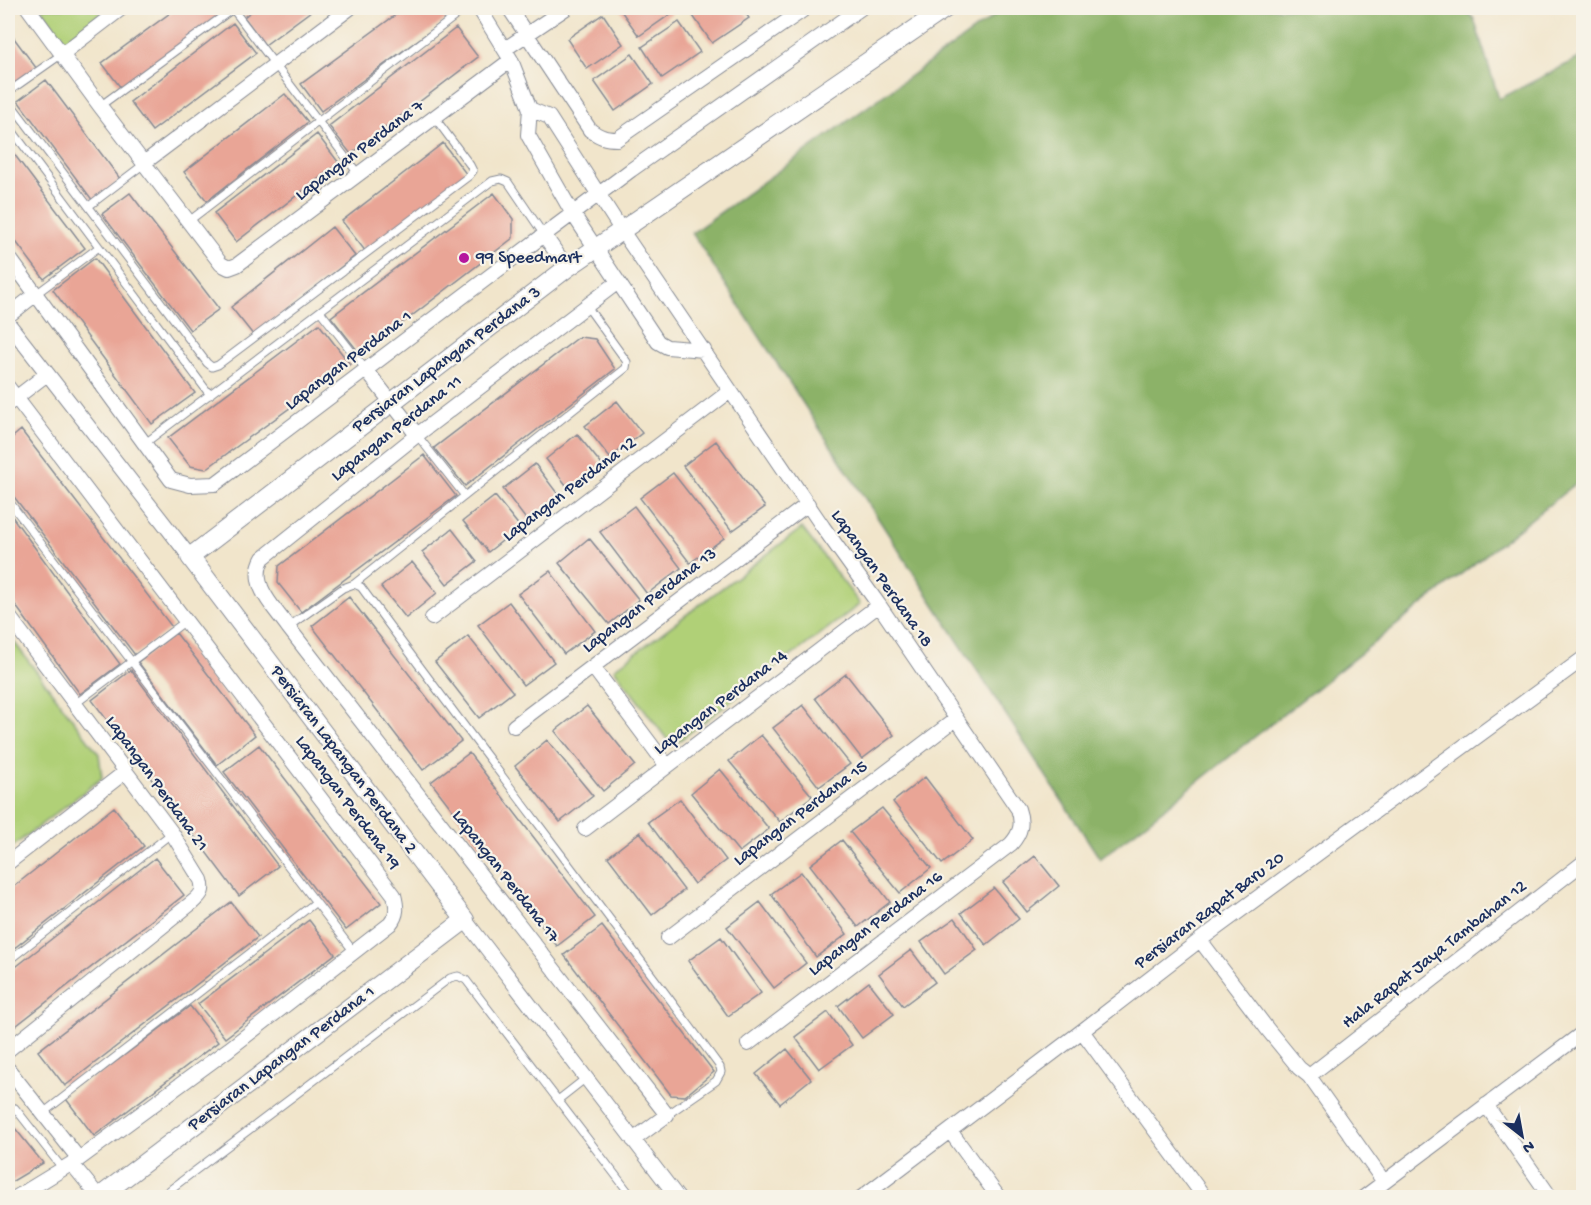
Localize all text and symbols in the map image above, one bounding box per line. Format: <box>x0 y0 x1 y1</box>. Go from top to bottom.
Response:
street label: Lapangan Perdana 7 <box>292 95 429 206</box>
place label: 99 Speedmart <box>475 248 583 269</box>
marker: 99 Speedmart <box>457 251 471 265</box>
street label: Persiaran Lapangan Perdana 3 <box>348 282 545 438</box>
street label: Lapangan Perdana 1 <box>281 307 417 415</box>
street label: Lapangan Perdana 11 <box>327 371 467 487</box>
street label: Lapangan Perdana 12 <box>499 433 641 547</box>
street label: Lapangan Perdana 18 <box>826 506 936 652</box>
street label: Lapangan Perdana 13 <box>579 544 721 658</box>
street label: Lapangan Perdana 14 <box>650 646 792 760</box>
street label: Persiaran Lapangan Perdana 2 <box>265 661 421 858</box>
street label: Lapangan Perdana 21 <box>100 712 212 856</box>
street label: Lapangan Perdana 19 <box>290 732 404 874</box>
street label: Lapangan Perdana 15 <box>730 757 872 871</box>
street label: Lapangan Perdana 17 <box>447 806 564 948</box>
street label: Persiaran Rapat Baru 20 <box>1130 848 1289 975</box>
street label: Lapangan Perdana 16 <box>805 866 948 981</box>
street label: Hala Rapat Jaya Tambahan 12 <box>1338 876 1532 1034</box>
street label: Persiaran Lapangan Perdana 1 <box>184 982 380 1137</box>
north arrow <box>1492 1106 1552 1166</box>
text: N <box>1518 1135 1537 1157</box>

